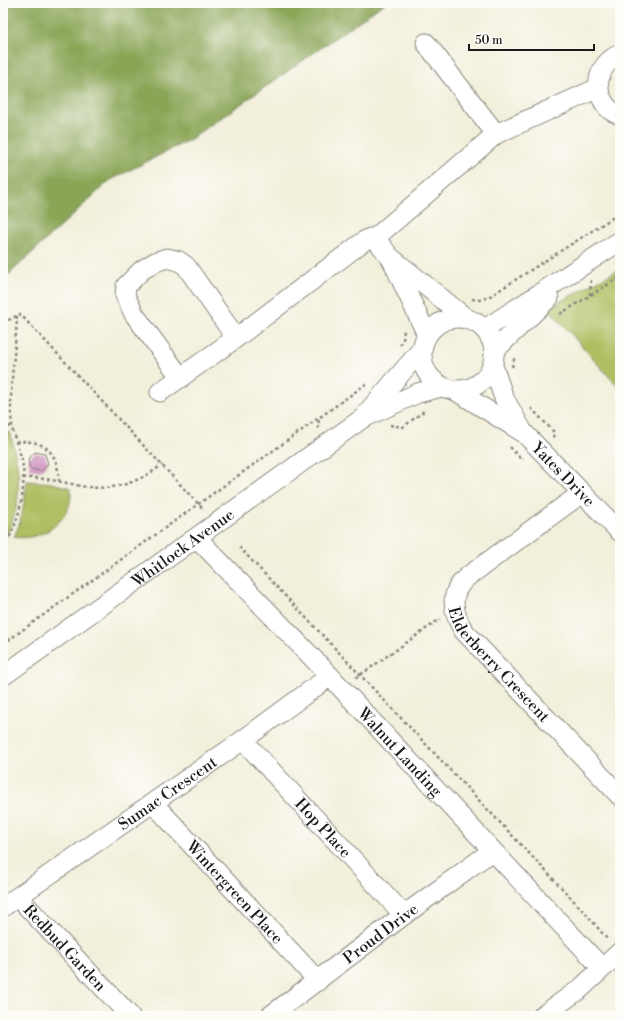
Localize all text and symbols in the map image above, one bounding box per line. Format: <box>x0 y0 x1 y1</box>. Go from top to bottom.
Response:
scale bar <box>469 26 594 52</box>
text: 50 m <box>475 33 503 48</box>
street label: Yates Drive <box>526 437 599 511</box>
street label: Whitlock Avenue <box>127 505 238 592</box>
street label: Elderberry Crescent <box>443 605 554 727</box>
street label: Walnut Landing <box>353 703 447 802</box>
street label: Sumac Crescent <box>114 752 221 835</box>
street label: Hop Place <box>290 794 355 862</box>
street label: Wintergreen Place <box>181 836 287 948</box>
street label: Proud Drive <box>339 899 422 968</box>
street label: Redbud Garden <box>19 900 111 996</box>

